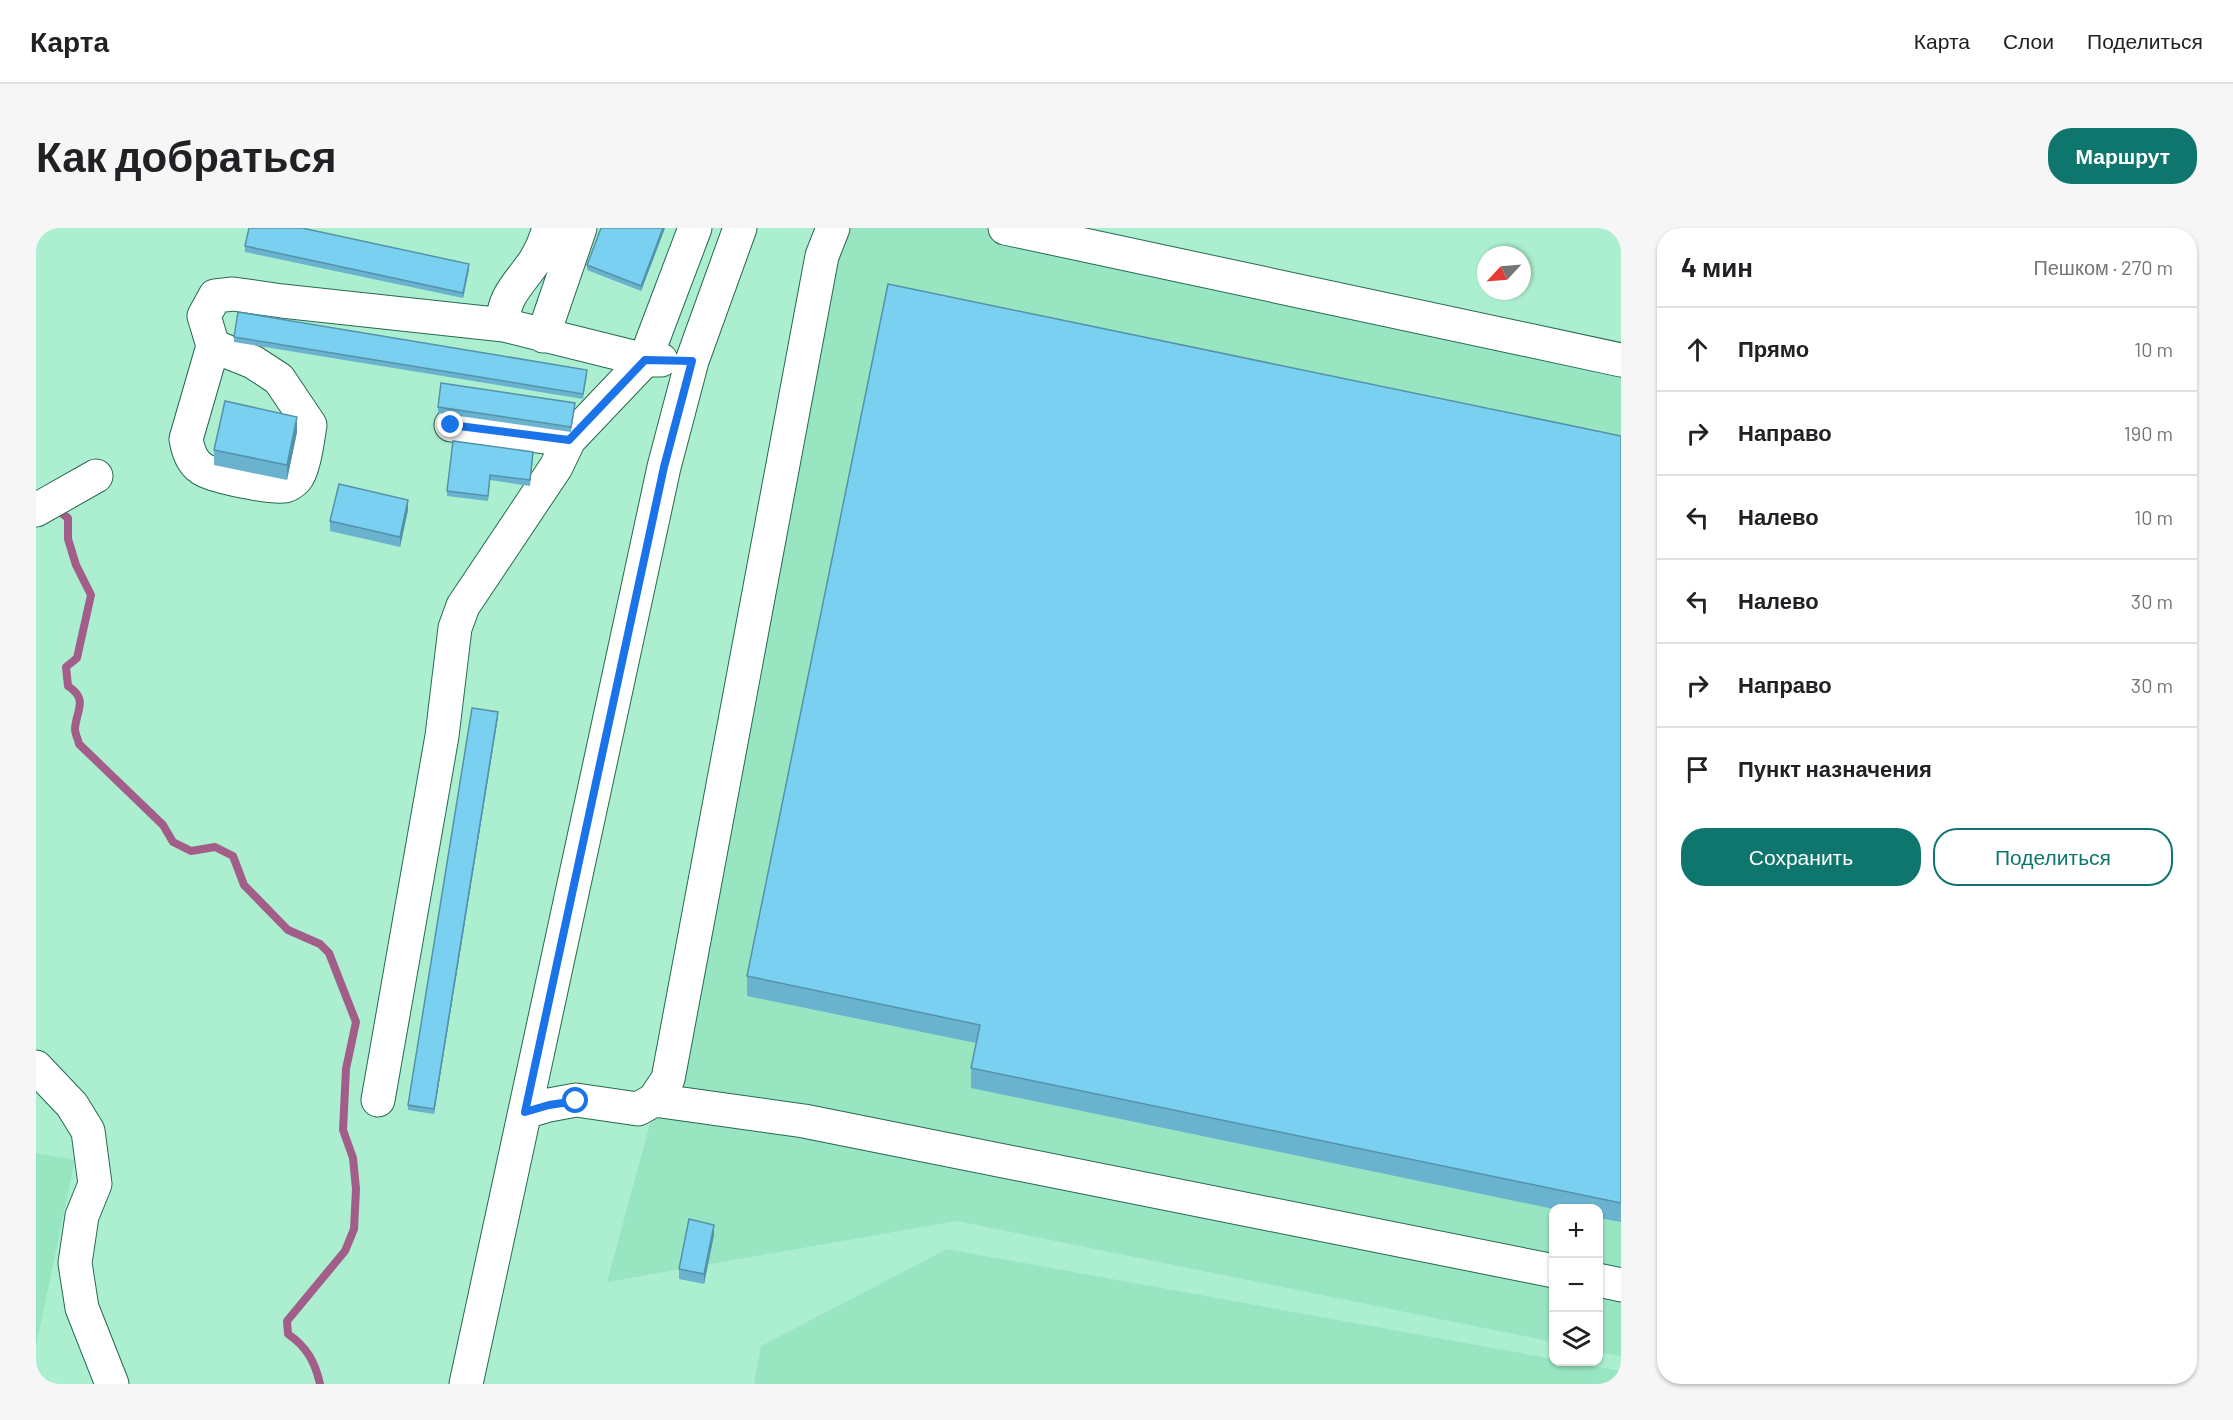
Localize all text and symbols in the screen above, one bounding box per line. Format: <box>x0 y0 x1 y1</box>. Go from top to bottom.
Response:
text: Карта <box>30 24 109 58</box>
text: Карта <box>1914 28 1970 53</box>
text: Слои <box>2003 28 2054 53</box>
text: Поделиться <box>2087 28 2203 53</box>
button: Маршрут <box>2048 128 2197 184</box>
text: Как добраться <box>36 130 336 180</box>
north arrow <box>1477 246 1531 300</box>
text: 4 мин <box>1681 251 1753 282</box>
text: Пешком · 270 m <box>2033 255 2173 279</box>
icon: ahead <box>1681 333 1714 366</box>
text: Прямо <box>1738 335 1809 361</box>
text: 10 m <box>2134 337 2173 361</box>
route end <box>437 411 463 437</box>
icon: right <box>1681 417 1714 450</box>
text: Направо <box>1738 419 1832 445</box>
text: 190 m <box>2124 421 2173 445</box>
icon: left <box>1681 501 1714 534</box>
text: Налево <box>1738 503 1819 529</box>
text: 10 m <box>2134 505 2173 529</box>
icon: left <box>1681 585 1714 618</box>
text: Налево <box>1738 587 1819 613</box>
text: 30 m <box>2131 589 2173 613</box>
icon: right <box>1681 669 1714 702</box>
text: Направо <box>1738 671 1832 697</box>
text: 30 m <box>2131 673 2173 697</box>
icon: arrive <box>1681 753 1714 786</box>
text: Пункт назначения <box>1738 755 1932 781</box>
button: Сохранить <box>1681 828 1921 886</box>
button: Поделиться <box>1933 828 2173 886</box>
route start <box>562 1087 588 1113</box>
map controls <box>1549 1204 1603 1366</box>
button: + <box>1549 1204 1603 1258</box>
button: − <box>1549 1258 1603 1312</box>
button: layers <box>1549 1312 1603 1366</box>

